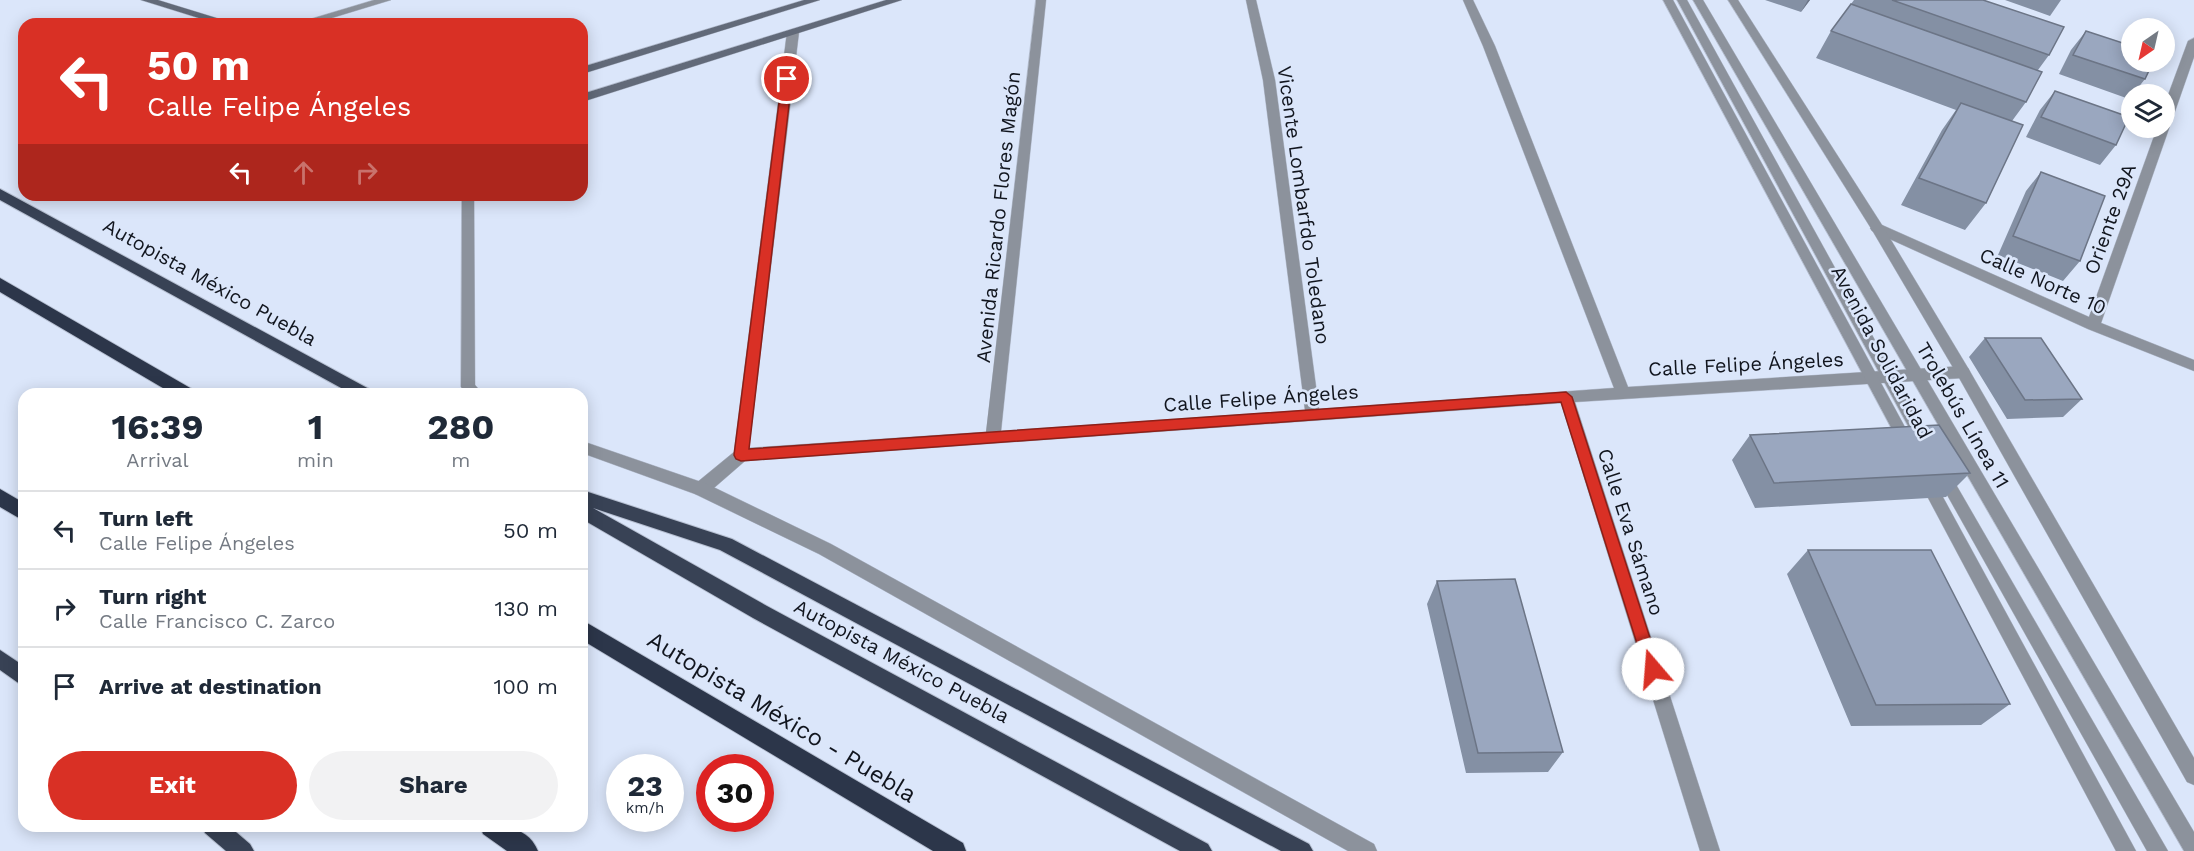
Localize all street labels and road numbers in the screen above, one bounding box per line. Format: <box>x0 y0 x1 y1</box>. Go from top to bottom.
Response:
street label: Vicente Lombarfdo Toledano <box>1273 64 1335 346</box>
street label: Avenida Ricardo Flores Magón <box>971 70 1025 364</box>
street label: Oriente 29A <box>2079 160 2141 278</box>
street label: Autopista México Puebla <box>99 213 321 351</box>
street label: Calle Norte 10 <box>1976 242 2110 320</box>
street label: Avenida Solidaridad <box>1826 261 1938 443</box>
street label: Trolebús Línea 11 <box>1911 338 2015 492</box>
street label: Calle Felipe Ángeles <box>1648 347 1844 381</box>
street label: Calle Felipe Ángeles <box>1163 379 1359 417</box>
street label: Calle Eva Sámano <box>1593 445 1669 619</box>
street label: Autopista México Puebla <box>790 594 1014 728</box>
street label: Autopista México - Puebla <box>642 625 922 809</box>

